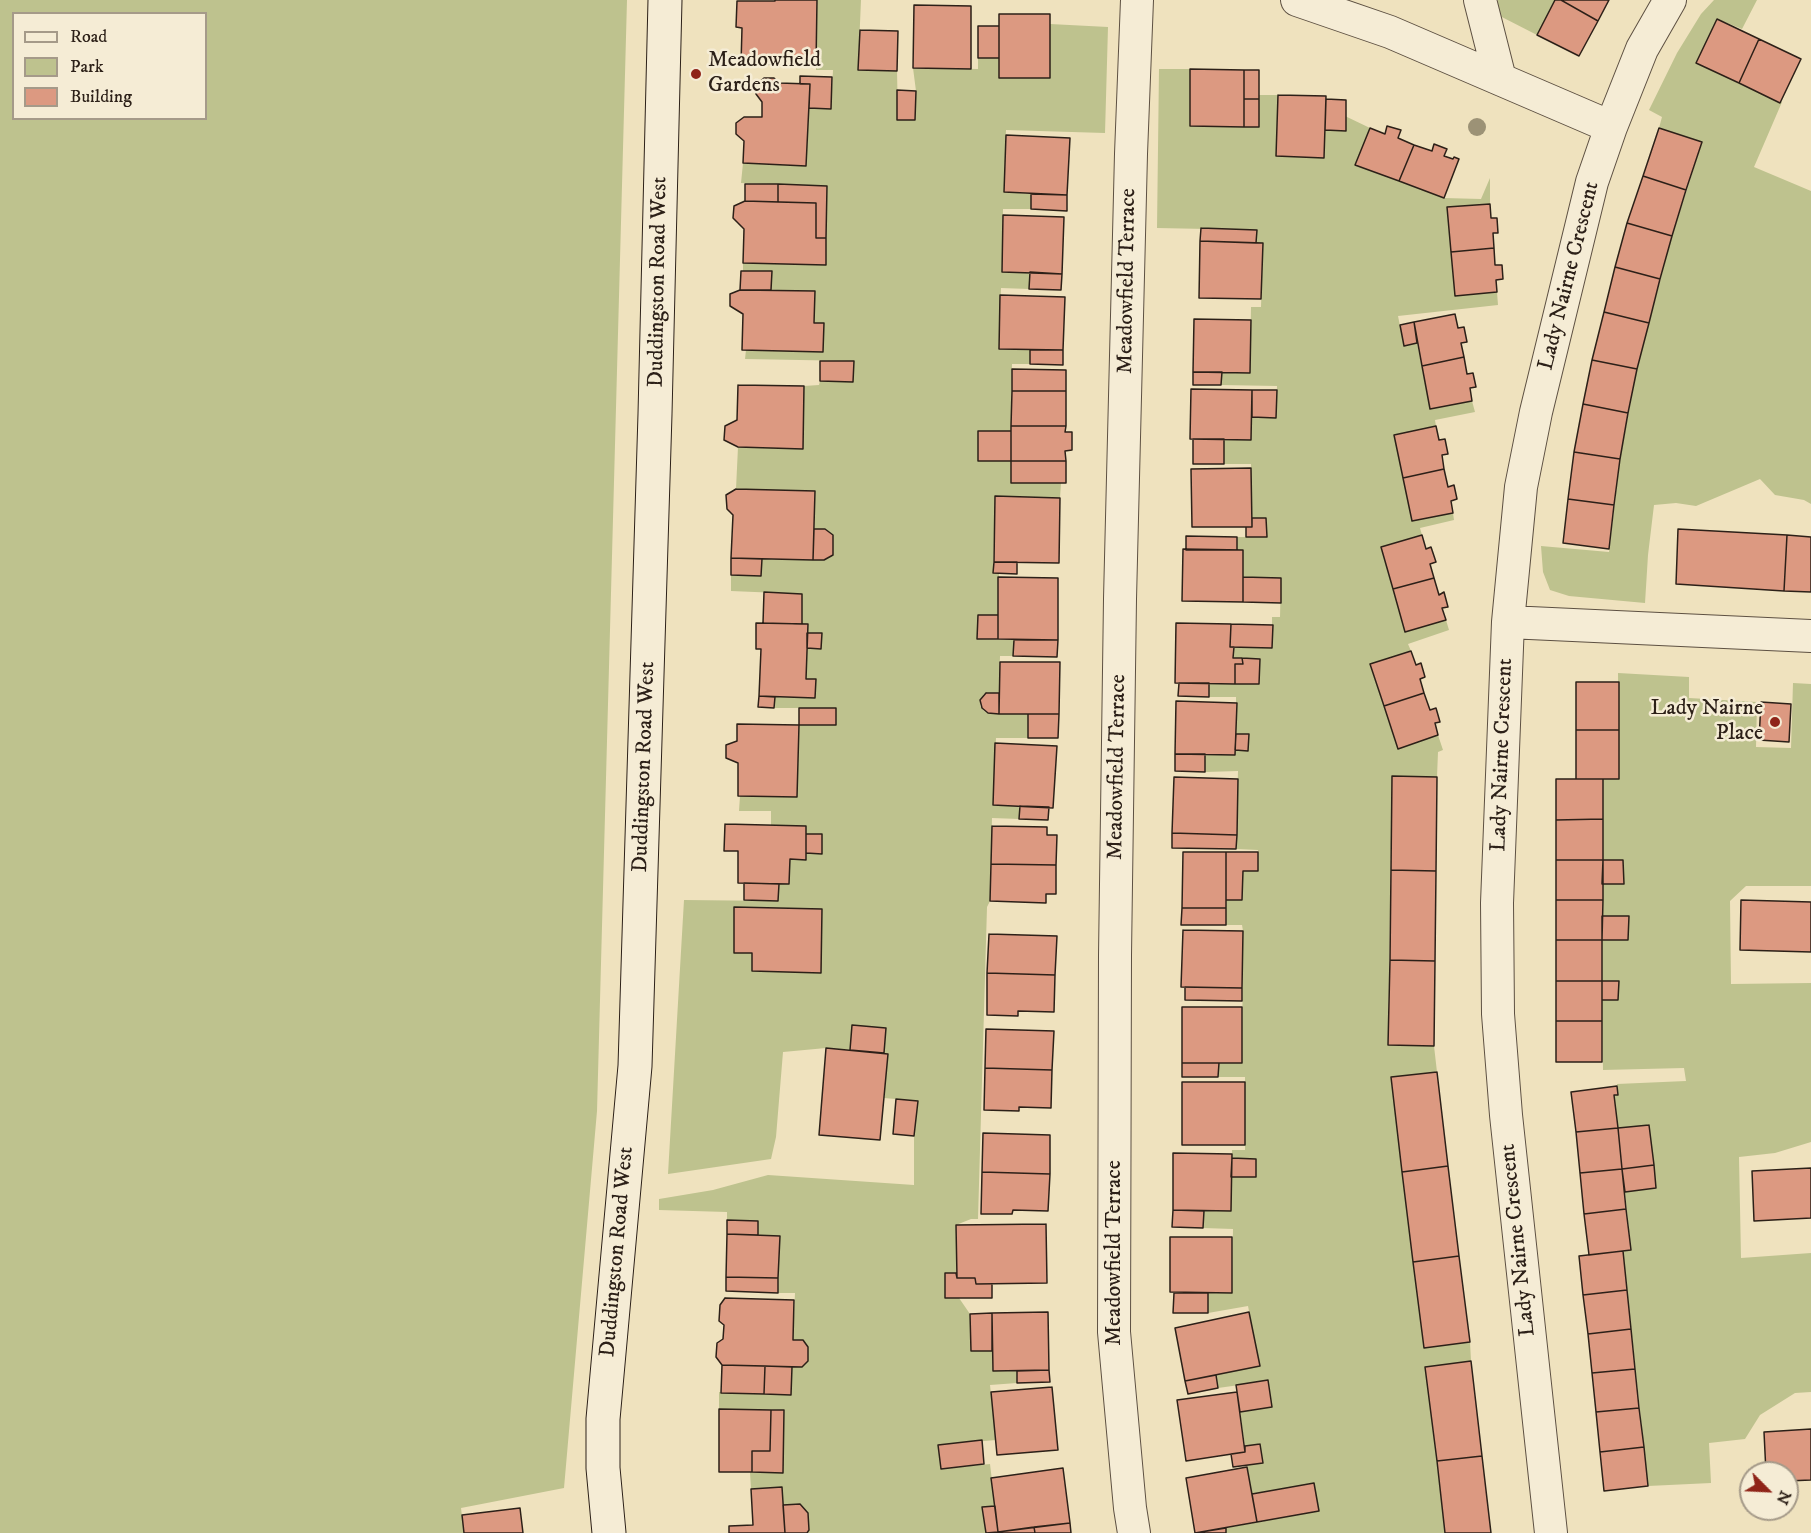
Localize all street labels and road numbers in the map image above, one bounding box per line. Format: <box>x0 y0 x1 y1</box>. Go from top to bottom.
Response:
street label: Duddingston Road West <box>644 176 674 388</box>
street label: Lady Nairne Crescent <box>1534 179 1606 373</box>
street label: Meadowfield Terrace <box>1113 188 1143 374</box>
street label: Lady Nairne Crescent <box>1486 658 1520 852</box>
street label: Duddingston Road West <box>628 661 662 873</box>
street label: Meadowfield Terrace <box>1103 674 1133 860</box>
street label: Lady Nairne Crescent <box>1496 1142 1542 1338</box>
street label: Duddingston Road West <box>596 1146 640 1358</box>
street label: Meadowfield Terrace <box>1102 1160 1128 1346</box>

